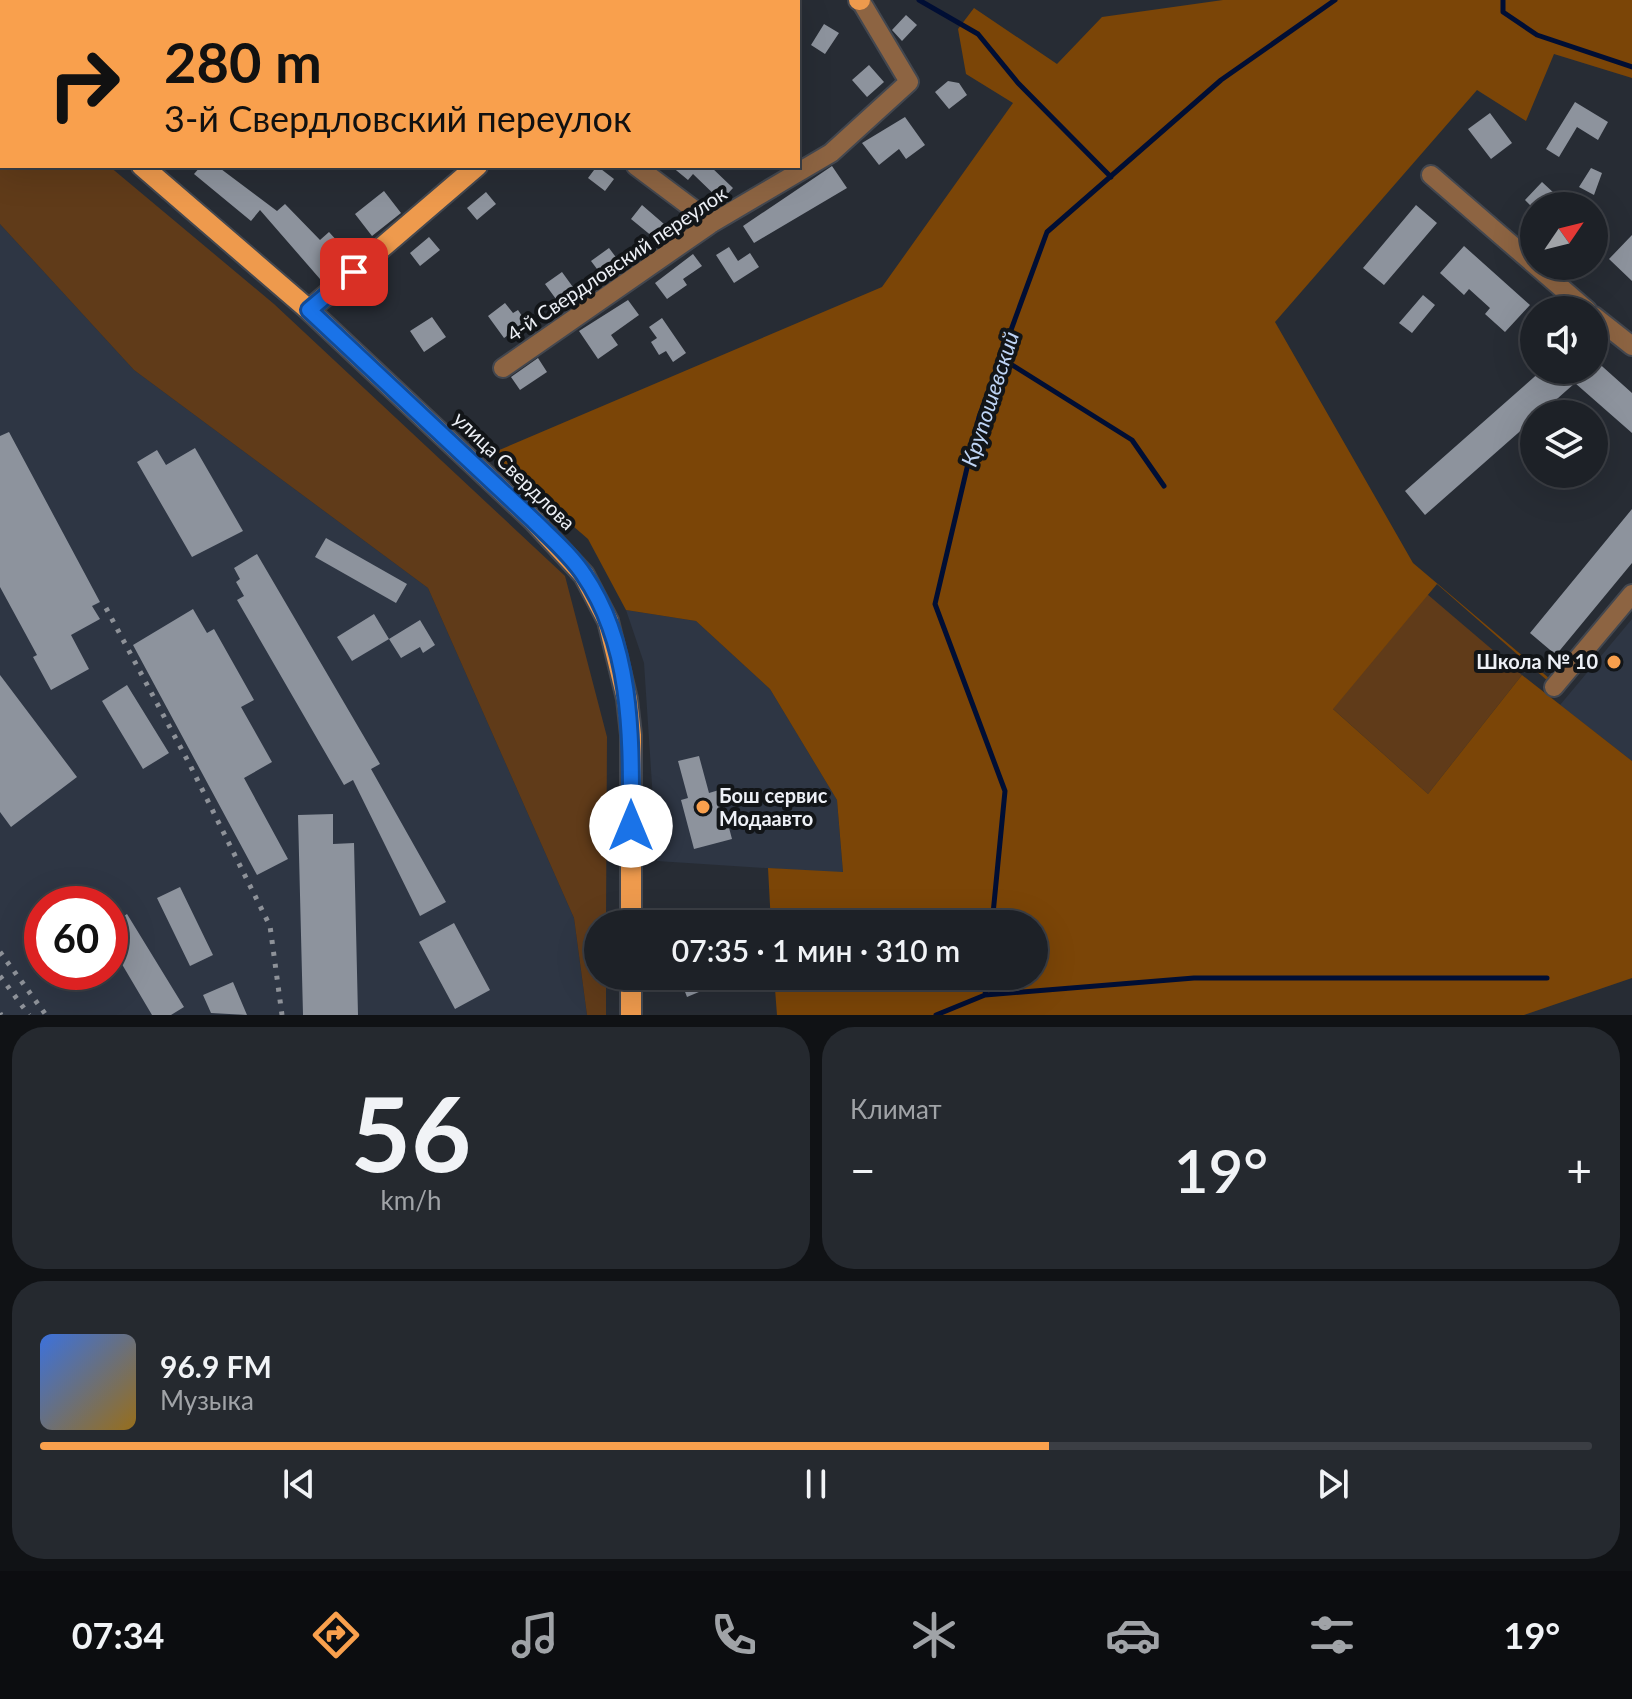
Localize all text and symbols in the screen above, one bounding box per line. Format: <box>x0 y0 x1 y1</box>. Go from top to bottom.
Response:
text: 280 m <box>164 28 322 95</box>
icon: right <box>32 32 136 136</box>
text: 3-й Свердловский переулок <box>164 96 632 140</box>
street label: 4-й Свердловский переулок <box>502 180 731 346</box>
north arrow <box>1520 192 1608 280</box>
map controls <box>1520 192 1608 488</box>
pin <box>320 238 388 306</box>
icon: arrive <box>332 250 376 294</box>
button: sound <box>1520 296 1608 384</box>
water label: Крупошевский <box>955 328 1024 470</box>
button: layers <box>1520 400 1608 488</box>
street label: улица Свердлова <box>449 406 580 534</box>
place label: Школа № 10 <box>1476 649 1598 673</box>
marker: Школа № 10 <box>1605 653 1623 671</box>
place label: Бош сервис Модаавто <box>719 783 828 830</box>
position arrow <box>589 784 673 868</box>
marker: Бош сервис Модаавто <box>694 798 712 816</box>
speed limit sign: 60 <box>24 886 128 990</box>
text: 07:35 · 1 мин · 310 m <box>672 932 960 968</box>
text: 56 <box>351 1069 471 1194</box>
text: Климат <box>850 1093 942 1125</box>
text: 19° <box>1174 1134 1268 1206</box>
text: − <box>850 1144 876 1196</box>
text: + <box>1566 1144 1592 1196</box>
text: km/h <box>381 1184 441 1216</box>
text: 96.9 FM <box>160 1348 272 1384</box>
text: Музыка <box>160 1384 254 1416</box>
icon: previous <box>277 1462 321 1506</box>
icon: pause <box>794 1462 838 1506</box>
icon: next <box>1311 1462 1355 1506</box>
icon: directions <box>308 1607 364 1663</box>
icon: music <box>507 1607 563 1663</box>
icon: phone <box>706 1607 762 1663</box>
icon: climate <box>906 1607 962 1663</box>
icon: car <box>1105 1607 1161 1663</box>
icon: filters <box>1304 1607 1360 1663</box>
text: 07:34 <box>72 1613 164 1657</box>
text: 19° <box>1504 1613 1560 1657</box>

